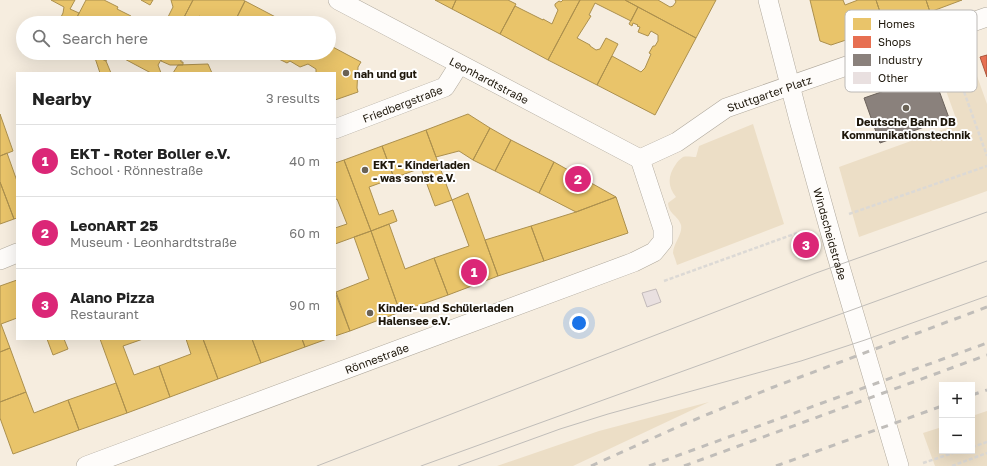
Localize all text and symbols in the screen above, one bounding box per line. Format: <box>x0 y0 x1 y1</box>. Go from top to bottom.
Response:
legend <box>845 10 977 92</box>
search box <box>16 16 336 60</box>
text: Homes <box>878 17 915 30</box>
icon: search <box>30 27 52 49</box>
text: Search here <box>62 29 148 47</box>
text: Shops <box>878 35 911 48</box>
street label: Leonhardtstraße <box>447 53 531 106</box>
text: Industry <box>878 53 923 66</box>
place label: nah und gut <box>354 67 417 80</box>
marker: nah und gut <box>341 68 351 78</box>
text: Other <box>878 71 909 84</box>
street label: Stuttgarter Platz <box>725 72 814 114</box>
street label: Friedbergstraße <box>360 82 444 124</box>
text: Nearby <box>32 88 92 109</box>
text: 3 results <box>266 90 320 106</box>
marker: Deutsche Bahn DB Kommunikationstechnik <box>901 103 911 113</box>
place label: Deutsche Bahn DB Kommunikationstechnik <box>841 115 971 141</box>
text: EKT - Roter Boller e.V. <box>70 144 231 162</box>
text: 1 <box>42 153 48 169</box>
text: 40 m <box>289 153 320 169</box>
place label: EKT - Kinderladen - was sonst e.V. <box>373 158 470 184</box>
text: School · Rönnestraße <box>70 162 203 178</box>
pin: 2 <box>565 164 591 194</box>
marker: EKT - Kinderladen - was sonst e.V. <box>360 165 370 175</box>
street label: Windscheidstraße <box>812 186 850 281</box>
text: LeonART 25 <box>70 216 158 234</box>
text: 2 <box>41 225 49 241</box>
text: 60 m <box>289 225 320 241</box>
pin: 3 <box>793 230 819 260</box>
text: Museum · Leonhardtstraße <box>70 234 237 250</box>
pin: 1 <box>461 257 487 287</box>
text: Alano Pizza <box>70 288 154 306</box>
text: 3 <box>41 297 49 313</box>
text: 90 m <box>289 297 320 313</box>
place label: Kinder- und Schülerladen Halensee e.V. <box>378 301 514 327</box>
text: Restaurant <box>70 306 139 322</box>
marker: Kinder- und Schülerladen Halensee e.V. <box>365 308 375 318</box>
your location <box>569 313 589 333</box>
street label: Rönnestraße <box>343 340 410 376</box>
map controls <box>939 382 975 454</box>
button: + <box>939 382 975 418</box>
button: − <box>939 418 975 454</box>

